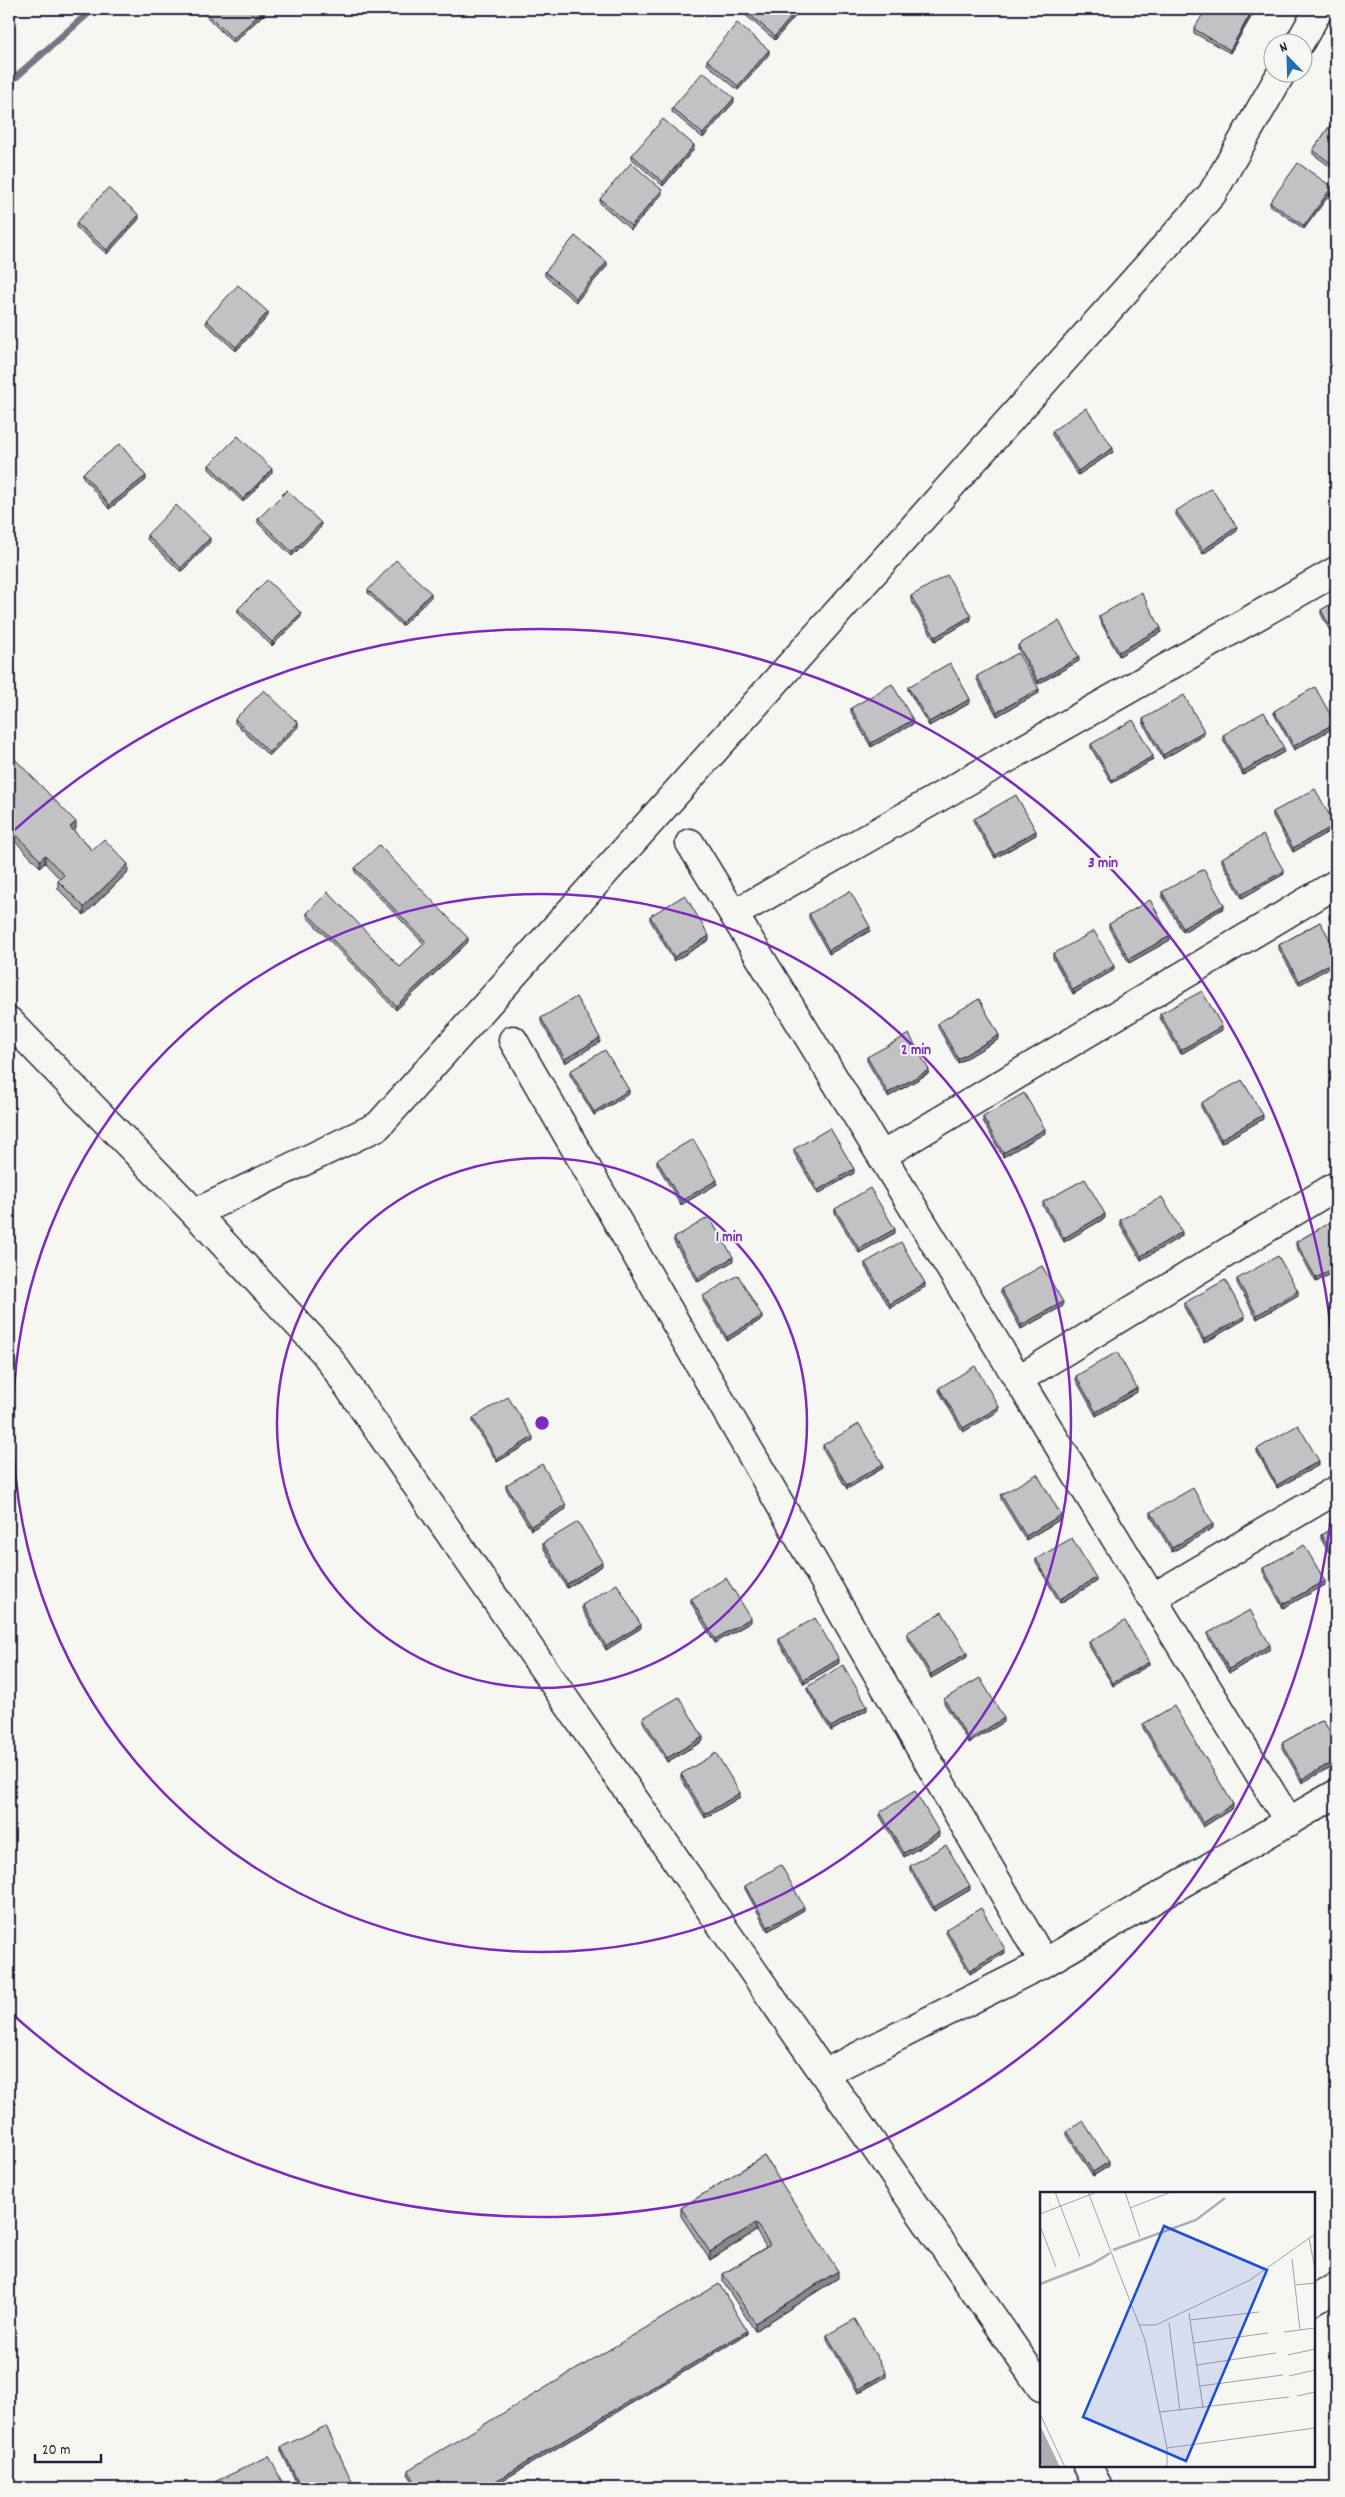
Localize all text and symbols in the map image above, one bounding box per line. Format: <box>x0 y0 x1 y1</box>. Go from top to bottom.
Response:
north arrow <box>1262 32 1312 82</box>
text: N <box>1277 37 1291 58</box>
text: 3 min <box>1088 853 1118 875</box>
text: 2 min <box>901 1040 931 1062</box>
text: 1 min <box>716 1227 742 1249</box>
centre of rings <box>533 1414 551 1432</box>
inset map <box>1040 2192 1315 2467</box>
scale bar <box>35 2432 101 2464</box>
text: 20 m <box>42 2440 70 2462</box>

